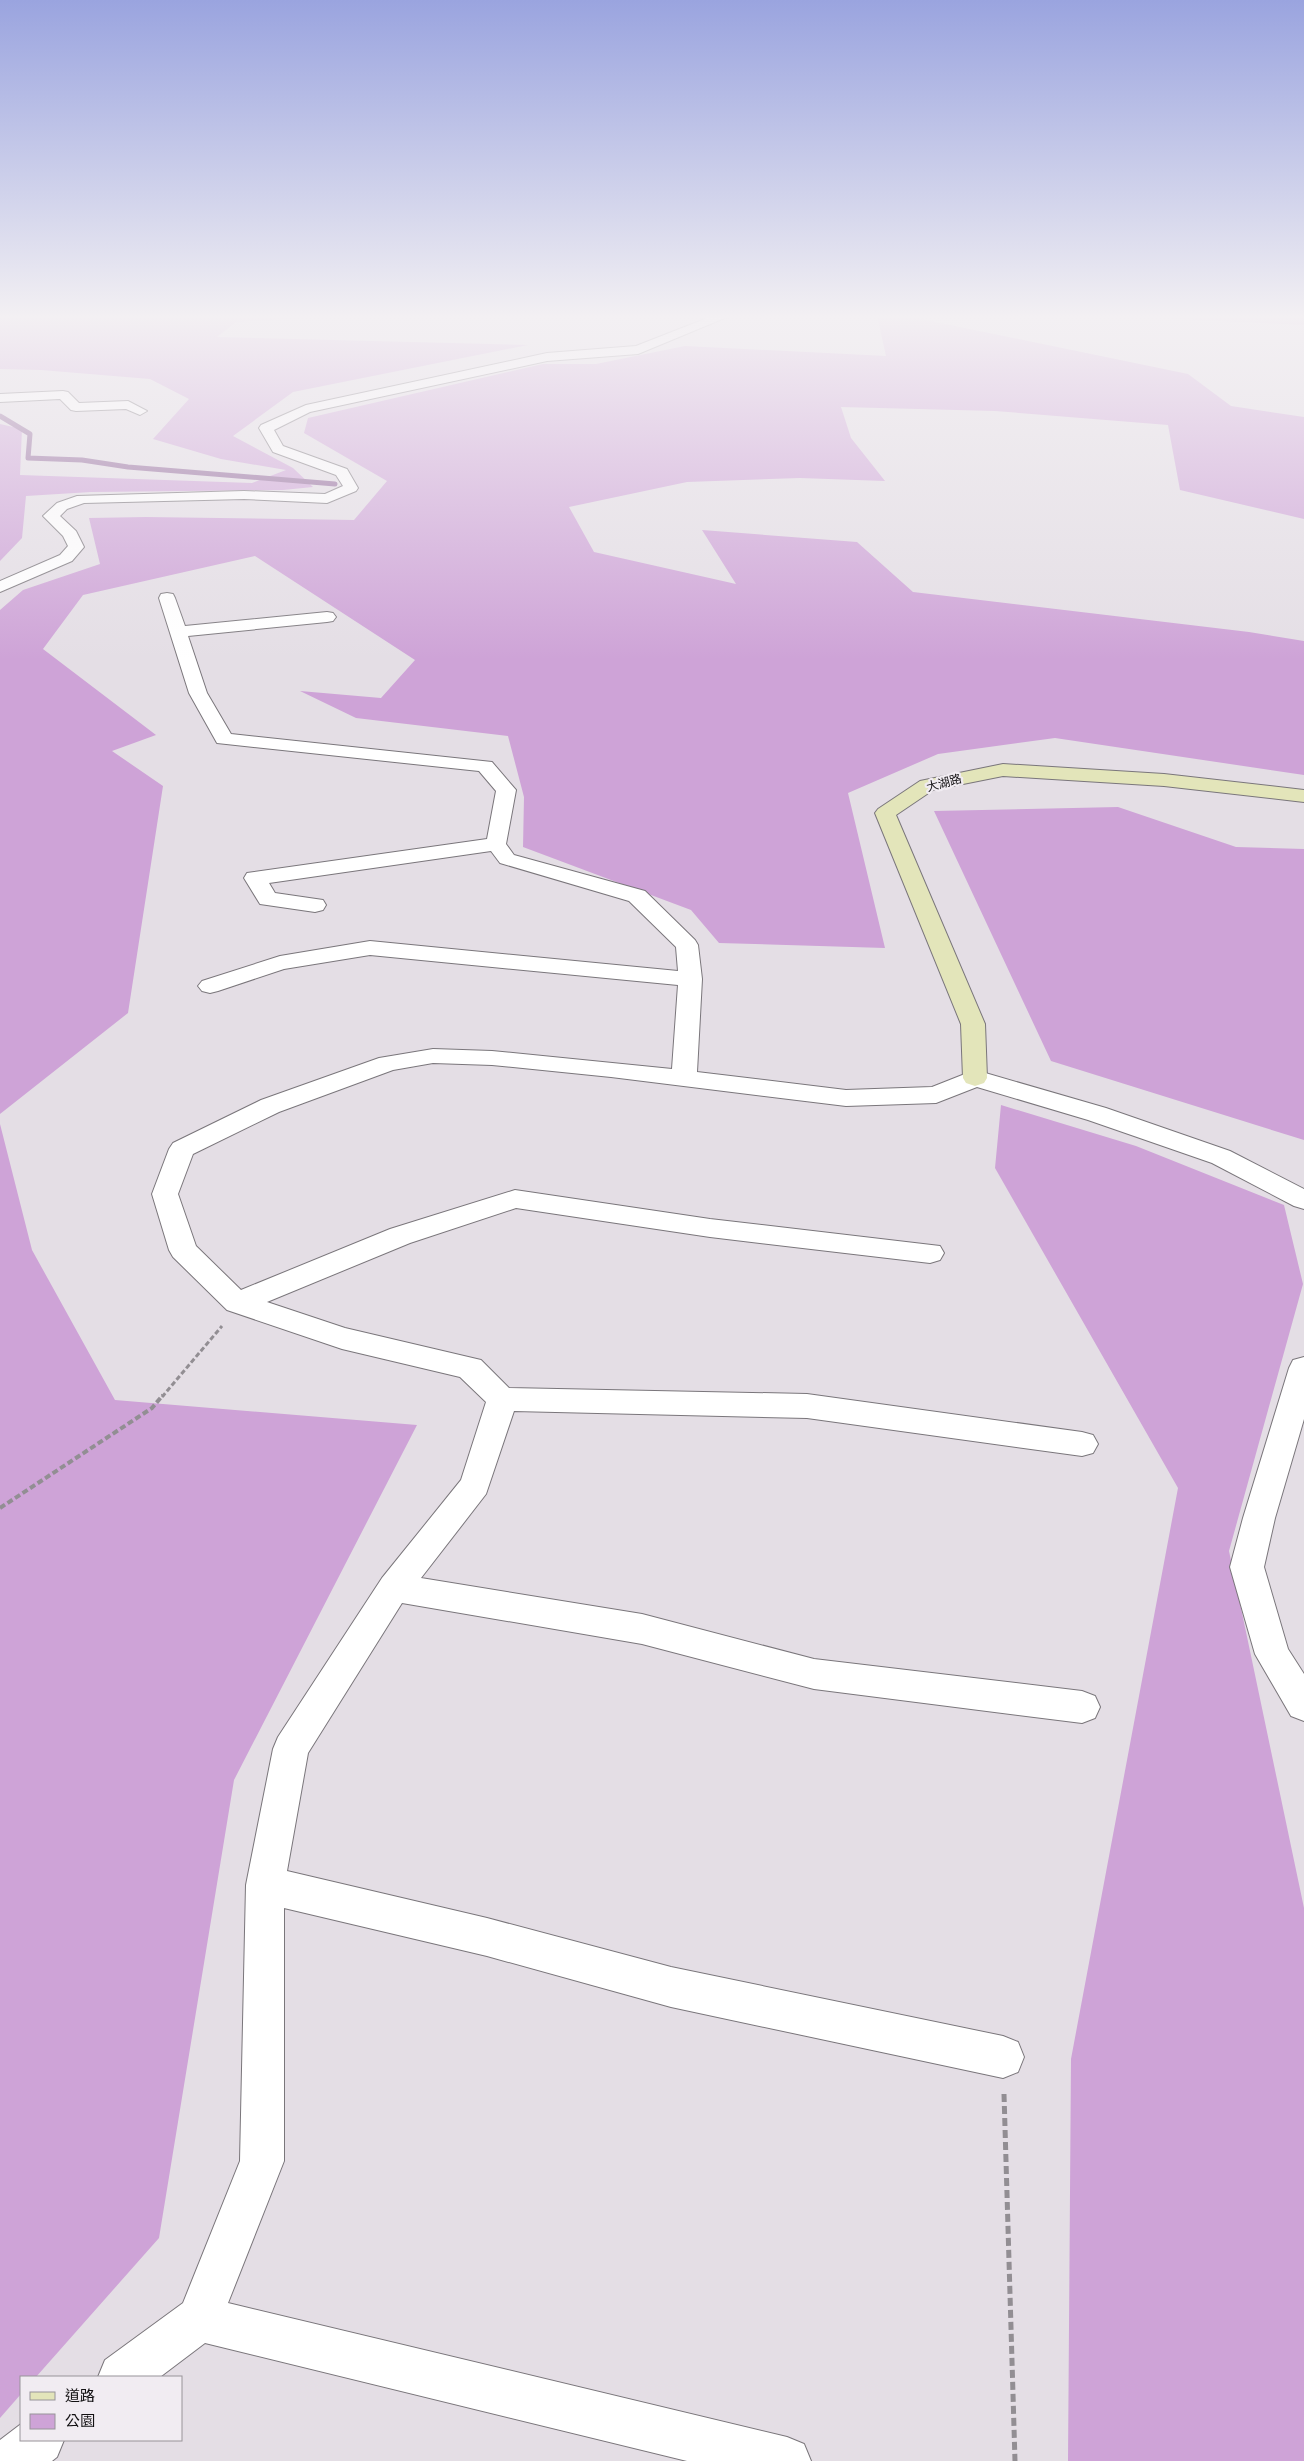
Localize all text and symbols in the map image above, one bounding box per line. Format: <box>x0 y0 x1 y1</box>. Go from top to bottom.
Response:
street label: 大湖路 <box>925 771 963 794</box>
legend <box>20 2376 182 2441</box>
text: 道路 <box>65 2386 95 2405</box>
text: 公園 <box>65 2411 95 2430</box>

